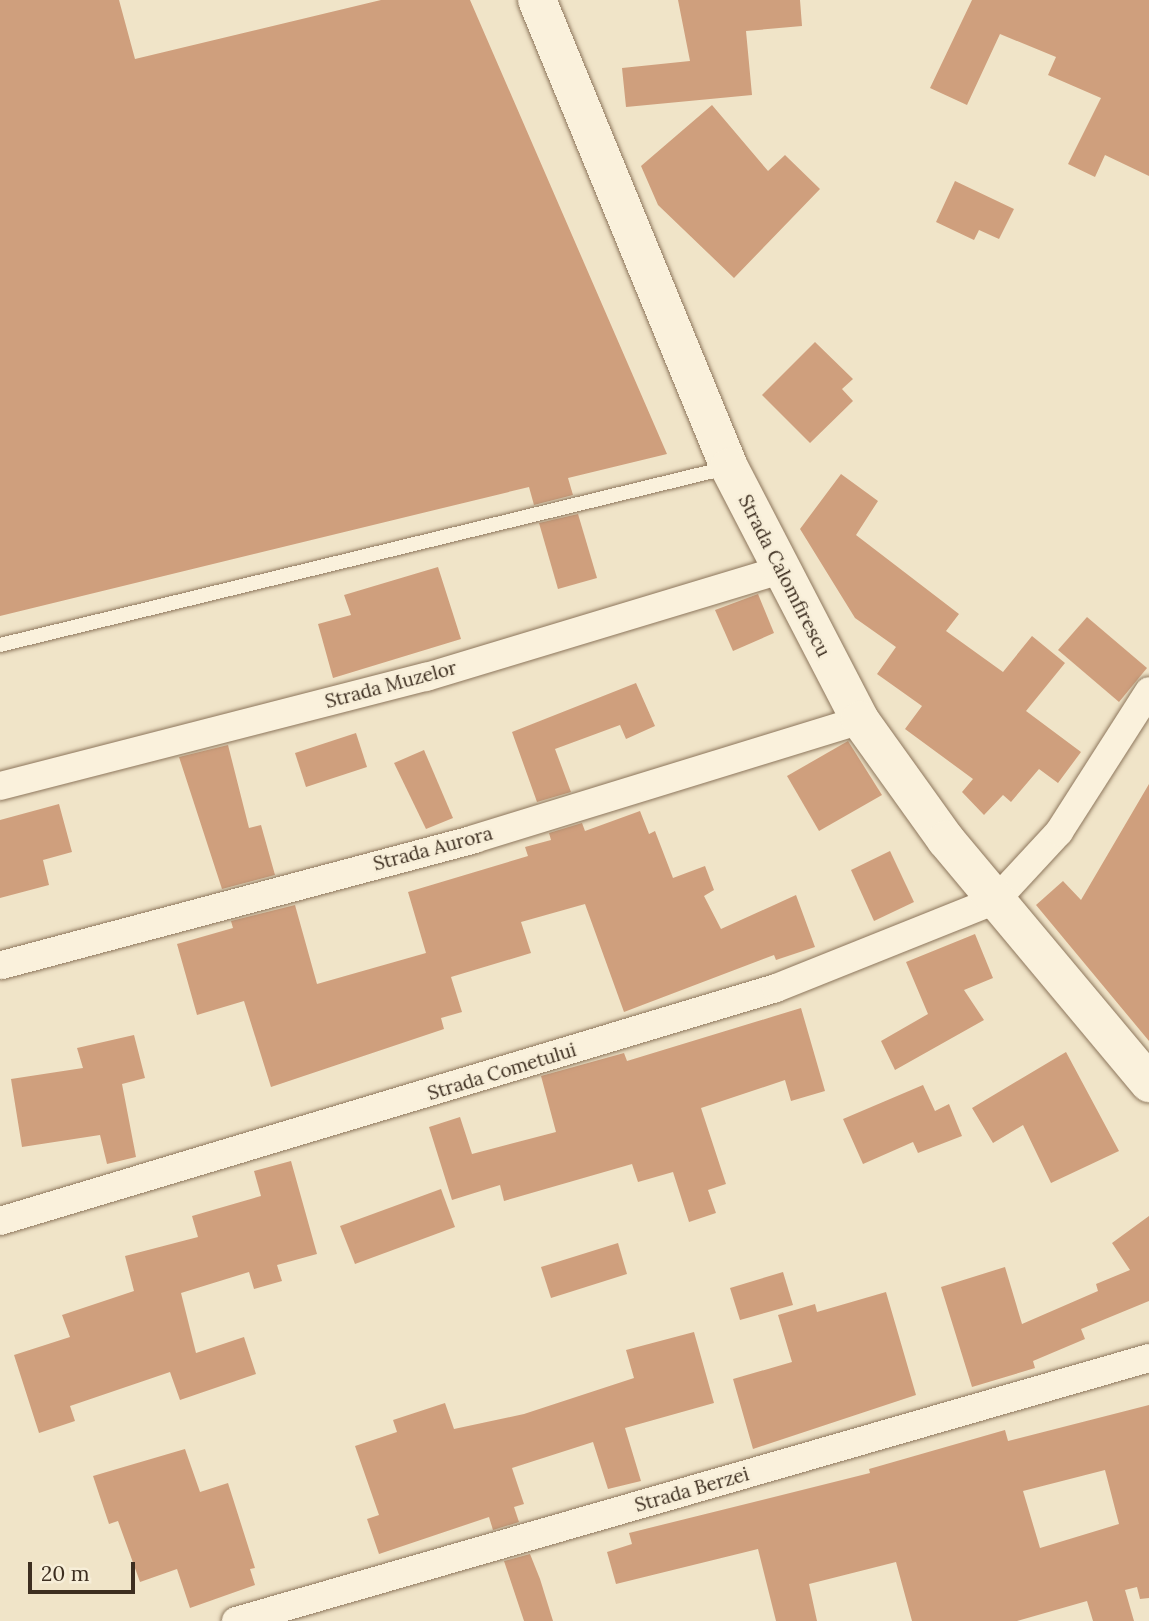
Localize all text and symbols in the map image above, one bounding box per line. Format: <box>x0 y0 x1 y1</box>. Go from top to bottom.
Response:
street label: Strada Calomfirescu <box>733 491 835 661</box>
street label: Strada Muzelor <box>323 656 459 714</box>
street label: Strada Aurora <box>371 822 495 876</box>
street label: Strada Cometului <box>425 1039 579 1105</box>
street label: Strada Berzei <box>632 1463 752 1517</box>
scale bar <box>32 1548 138 1592</box>
text: 20 m <box>41 1560 90 1587</box>

